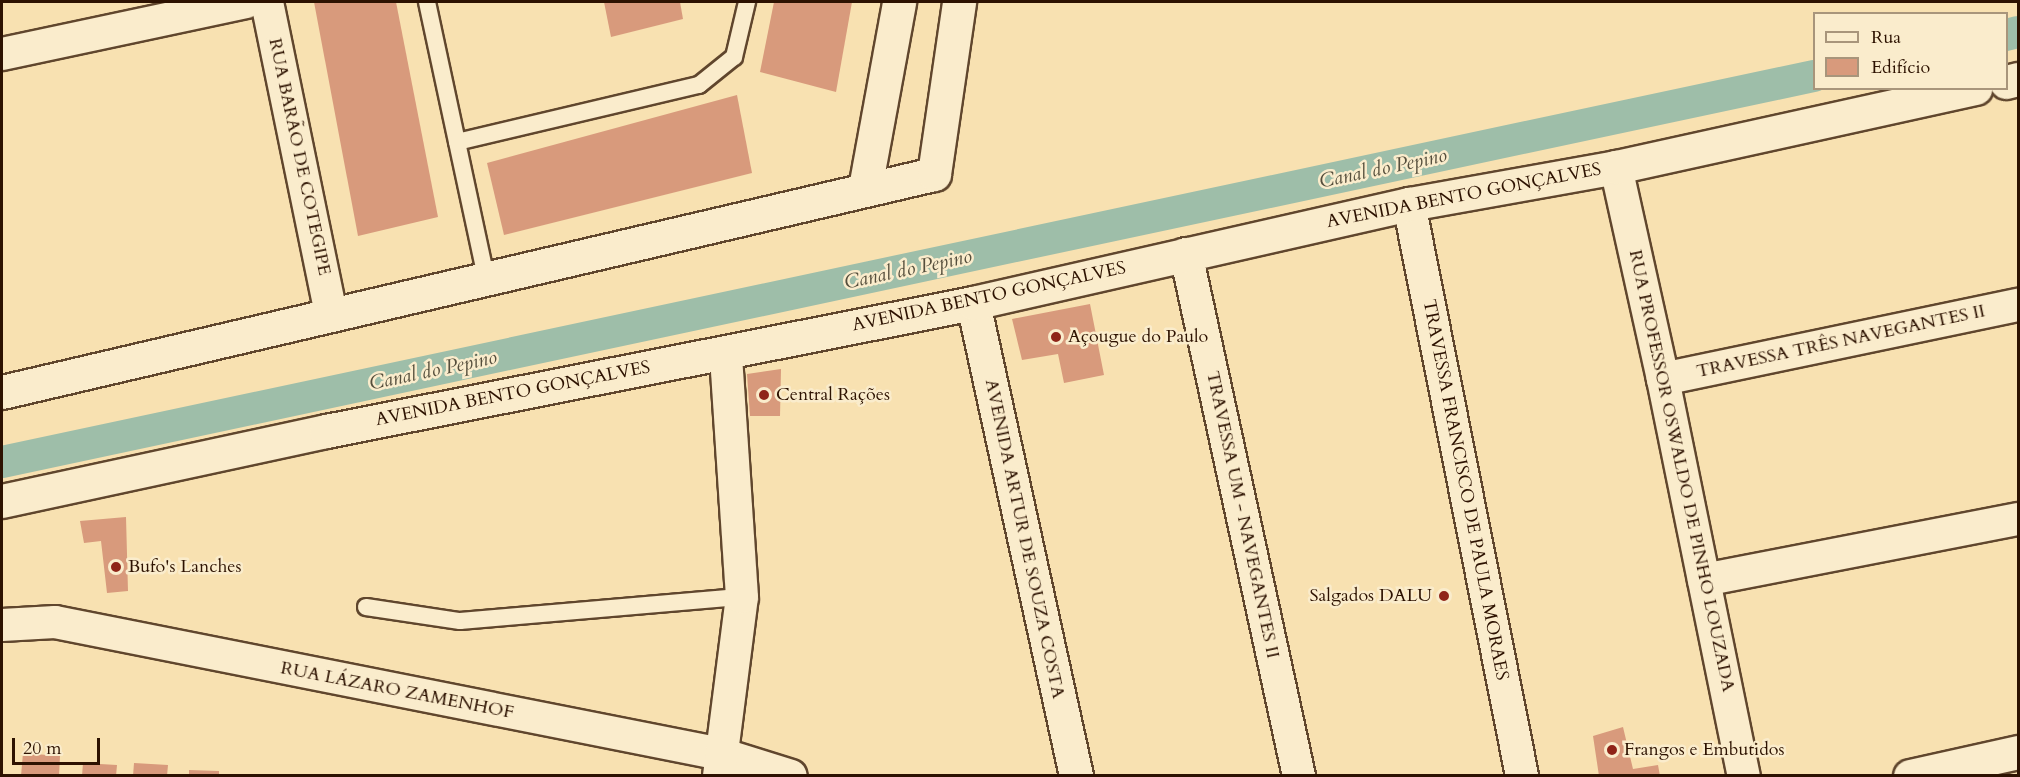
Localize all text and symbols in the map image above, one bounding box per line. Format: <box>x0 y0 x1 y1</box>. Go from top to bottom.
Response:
legend <box>1813 12 2008 90</box>
text: Rua <box>1871 25 1901 50</box>
street label: RUA BARÃO DE COTEGIPE <box>263 36 335 278</box>
text: Edifício <box>1871 55 1930 80</box>
water label: Canal do Pepino <box>1317 143 1449 193</box>
street label: AVENIDA BENTO GONÇALVES <box>1325 159 1603 233</box>
water label: Canal do Pepino <box>842 244 974 294</box>
street label: RUA PROFESSOR OSWALDO DE PINHO LOUZADA <box>1624 248 1738 694</box>
street label: AVENIDA BENTO GONÇALVES <box>850 257 1128 337</box>
street label: TRAVESSA FRANCISCO DE PAULA MORAES <box>1417 298 1513 682</box>
street label: TRAVESSA TRÊS NAVEGANTES II <box>1695 301 1987 383</box>
place label: Açougue do Paulo <box>1068 326 1208 348</box>
marker: Açougue do Paulo <box>1049 330 1063 344</box>
water label: Canal do Pepino <box>367 345 499 395</box>
street label: AVENIDA BENTO GONÇALVES <box>374 357 652 431</box>
street label: TRAVESSA UM - NAVEGANTES II <box>1201 369 1283 661</box>
street label: AVENIDA ARTUR DE SOUZA COSTA <box>980 377 1068 701</box>
place label: Central Rações <box>776 384 890 406</box>
marker: Central Rações <box>757 388 771 402</box>
place label: Bufo's Lanches <box>128 556 241 578</box>
marker: Bufo's Lanches <box>109 560 123 574</box>
place label: Salgados DALU <box>1310 585 1432 607</box>
marker: Salgados DALU <box>1437 589 1451 603</box>
street label: RUA LÁZARO ZAMENHOF <box>279 658 515 724</box>
scale bar <box>15 726 104 764</box>
text: 20 m <box>23 736 62 761</box>
place label: Frangos e Embutidos <box>1624 739 1784 761</box>
marker: Frangos e Embutidos <box>1605 743 1619 757</box>

